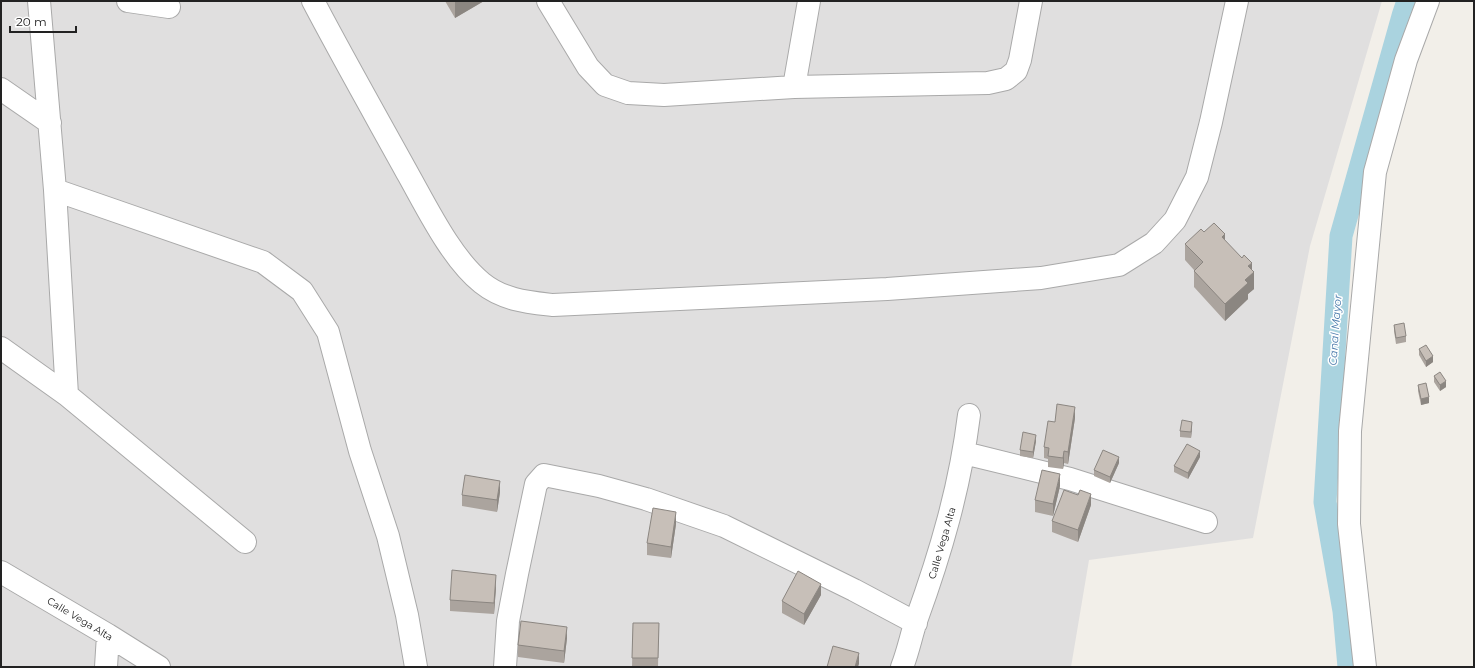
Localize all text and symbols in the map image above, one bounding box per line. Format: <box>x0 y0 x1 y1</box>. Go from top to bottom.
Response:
scale bar <box>10 8 76 34</box>
text: 20 m <box>16 14 47 29</box>
water label: Canal Mayor <box>1326 294 1344 366</box>
street label: Calle Vega Alta <box>926 505 958 581</box>
street label: Calle Vega Alta <box>45 594 115 644</box>

